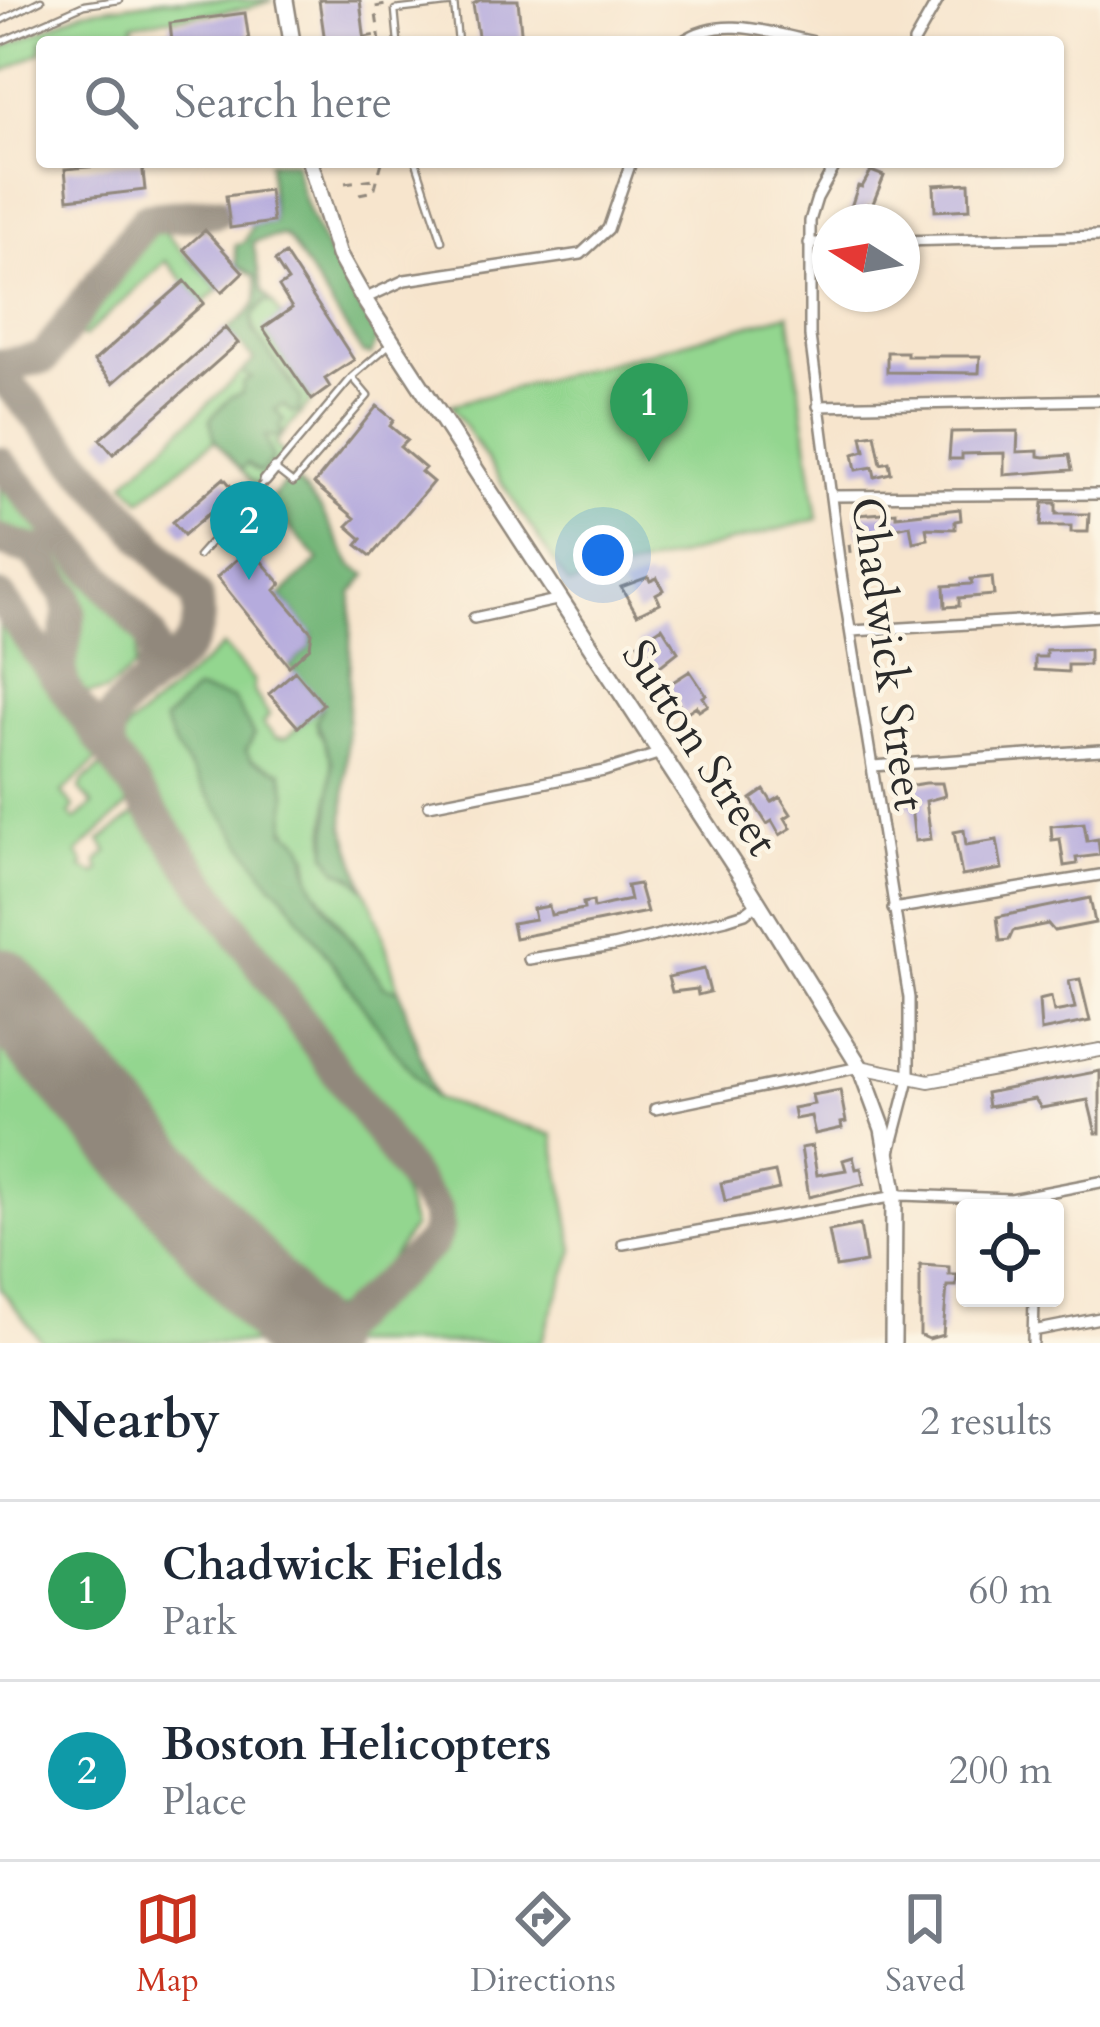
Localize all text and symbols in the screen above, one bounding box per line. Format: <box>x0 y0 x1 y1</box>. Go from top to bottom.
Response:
search box <box>36 36 1064 168</box>
icon: search <box>78 69 144 135</box>
text: Search here <box>174 72 392 133</box>
north arrow <box>812 204 920 312</box>
pin: 1 <box>610 363 688 462</box>
pin: 2 <box>210 481 288 580</box>
street label: Chadwick Street <box>836 493 940 815</box>
your location <box>573 525 633 585</box>
street label: Sutton Street <box>607 628 793 868</box>
map controls <box>956 1199 1064 1307</box>
button: locate <box>956 1199 1064 1307</box>
text: Nearby <box>48 1386 220 1456</box>
text: 2 results <box>920 1395 1052 1448</box>
text: Chadwick Fields <box>162 1534 503 1595</box>
text: 1 <box>77 1564 97 1617</box>
text: 60 m <box>969 1564 1052 1617</box>
text: Park <box>162 1595 237 1648</box>
text: Boston Helicopters <box>162 1714 551 1775</box>
text: 2 <box>77 1744 97 1797</box>
text: 200 m <box>949 1744 1052 1797</box>
text: Place <box>162 1775 247 1828</box>
tab: Map <box>135 1886 201 2003</box>
tab: Directions <box>470 1886 616 2003</box>
tab: Saved <box>885 1886 965 2003</box>

